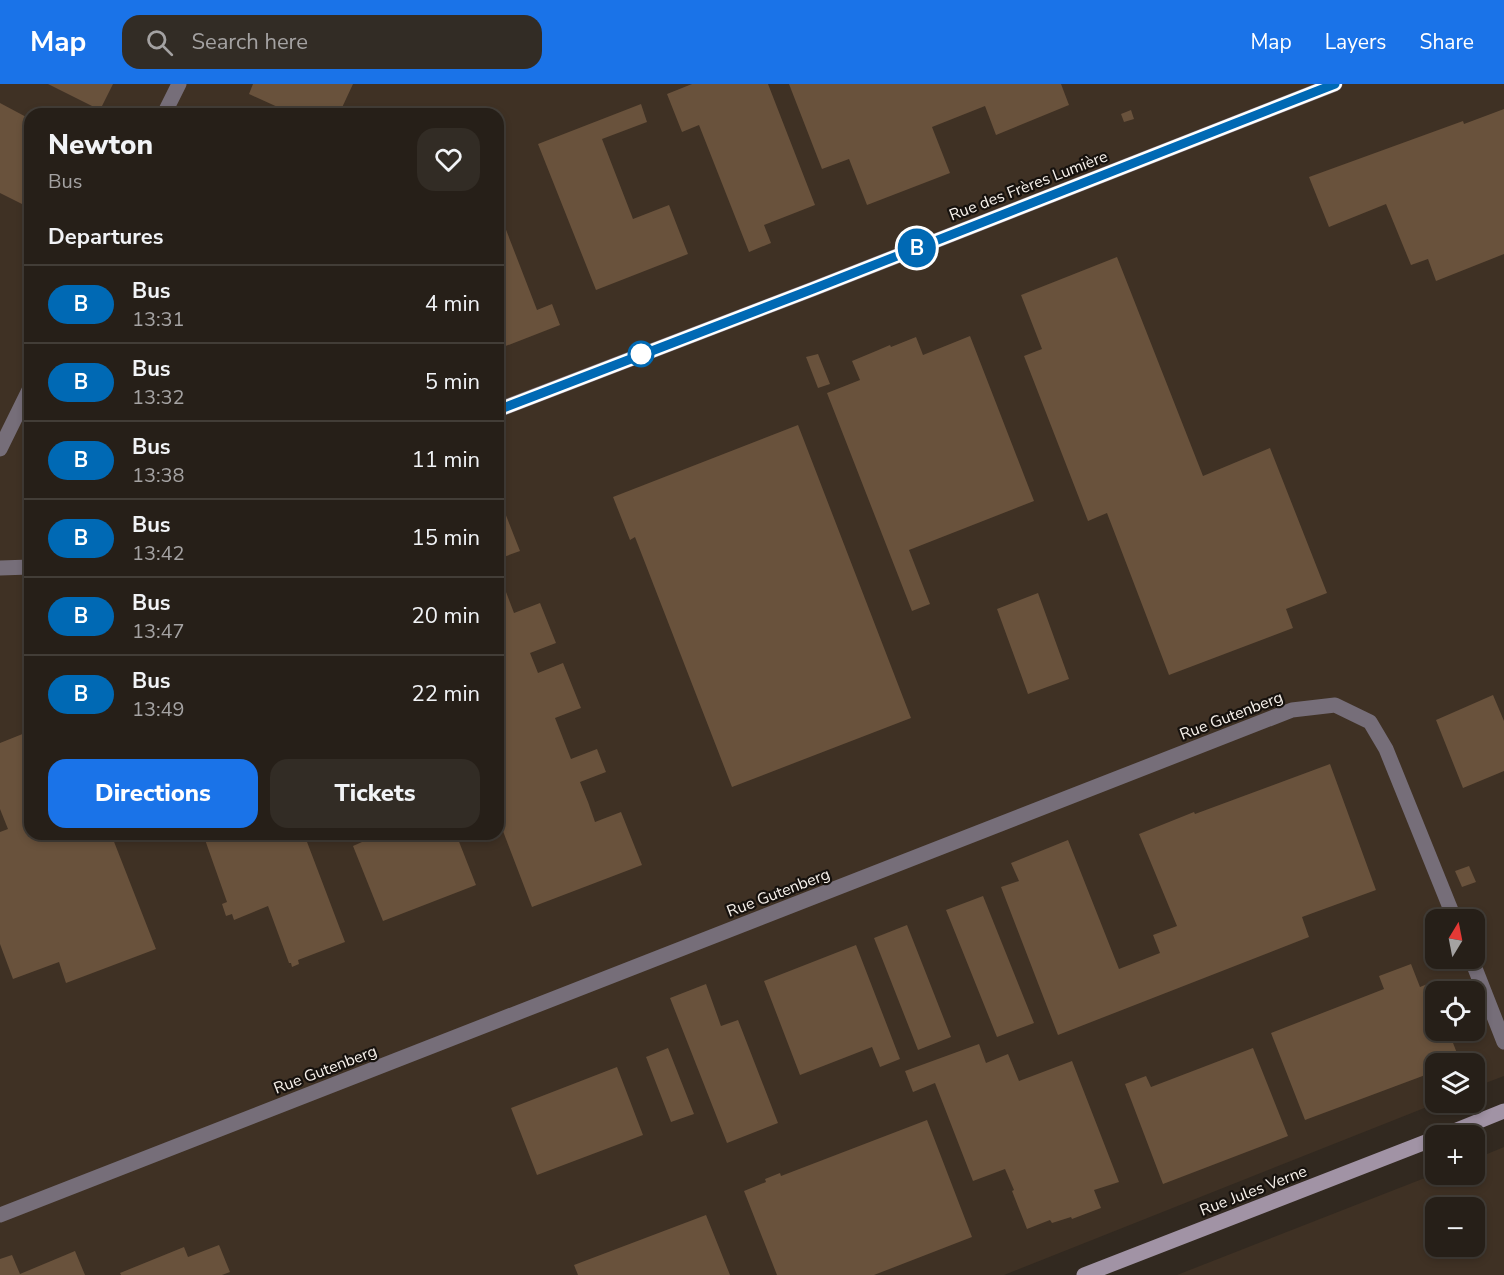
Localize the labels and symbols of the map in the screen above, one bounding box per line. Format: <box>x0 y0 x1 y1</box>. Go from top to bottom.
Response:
street label: Rue des Frères Lumière <box>946 146 1111 226</box>
line badge: B <box>898 228 936 268</box>
unlabelled marker <box>628 341 654 367</box>
street label: Rue Gutenberg <box>1177 686 1286 746</box>
street label: Rue Gutenberg <box>724 863 833 923</box>
north arrow <box>1425 909 1485 969</box>
street label: Rue Gutenberg <box>271 1040 380 1100</box>
street label: Rue Jules Verne <box>1196 1160 1310 1222</box>

